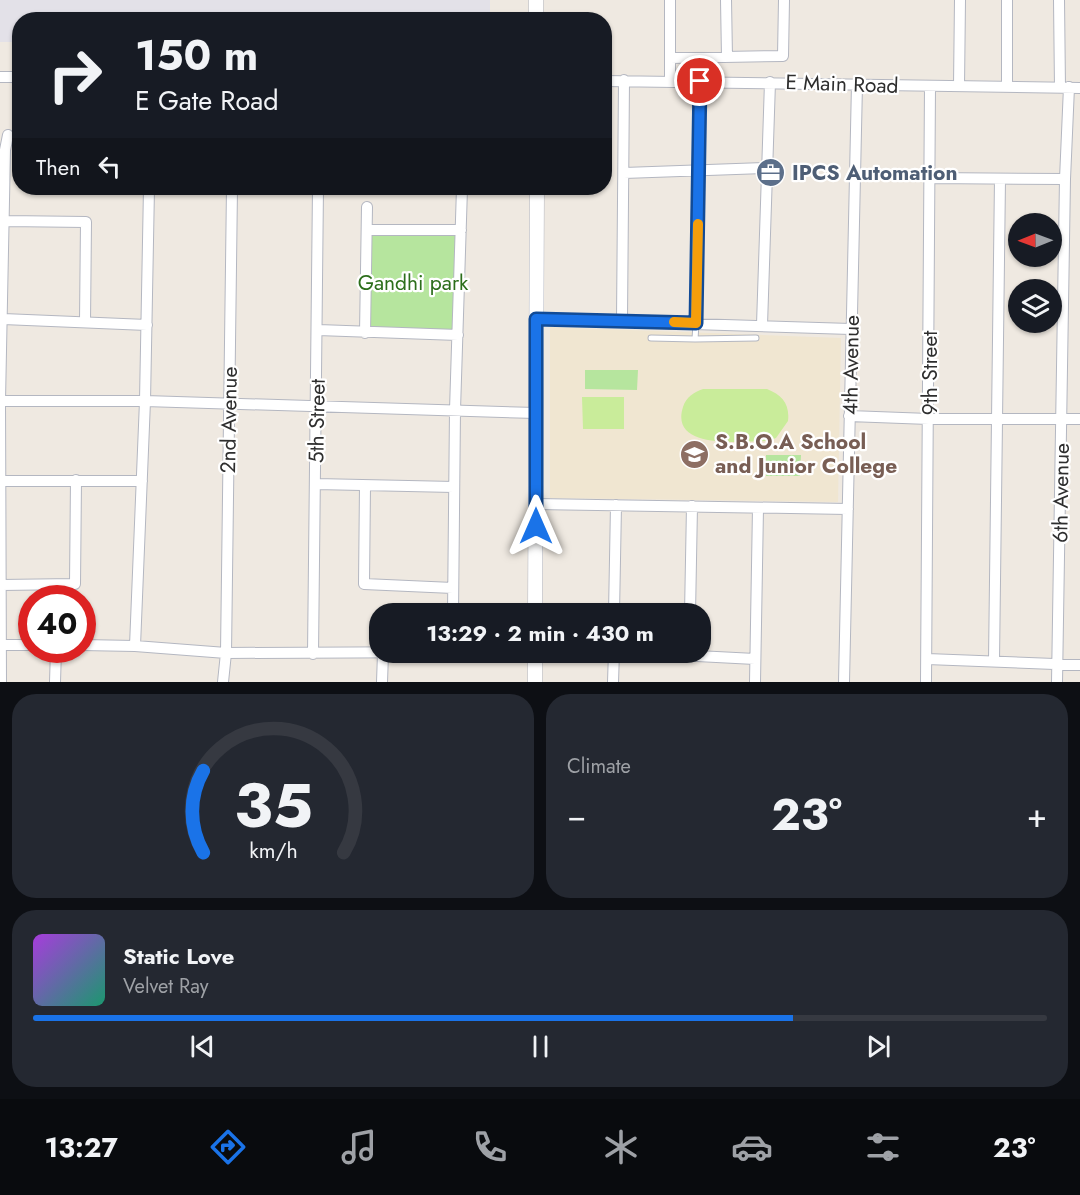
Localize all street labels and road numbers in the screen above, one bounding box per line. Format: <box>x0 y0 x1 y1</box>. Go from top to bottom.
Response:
street label: E Main Road <box>785 67 899 101</box>
street label: 4th Avenue <box>835 315 867 415</box>
street label: 9th Street <box>915 331 945 415</box>
street label: 2nd Avenue <box>213 366 245 474</box>
street label: 5th Street <box>301 379 333 463</box>
street label: 6th Avenue <box>1045 443 1077 543</box>

